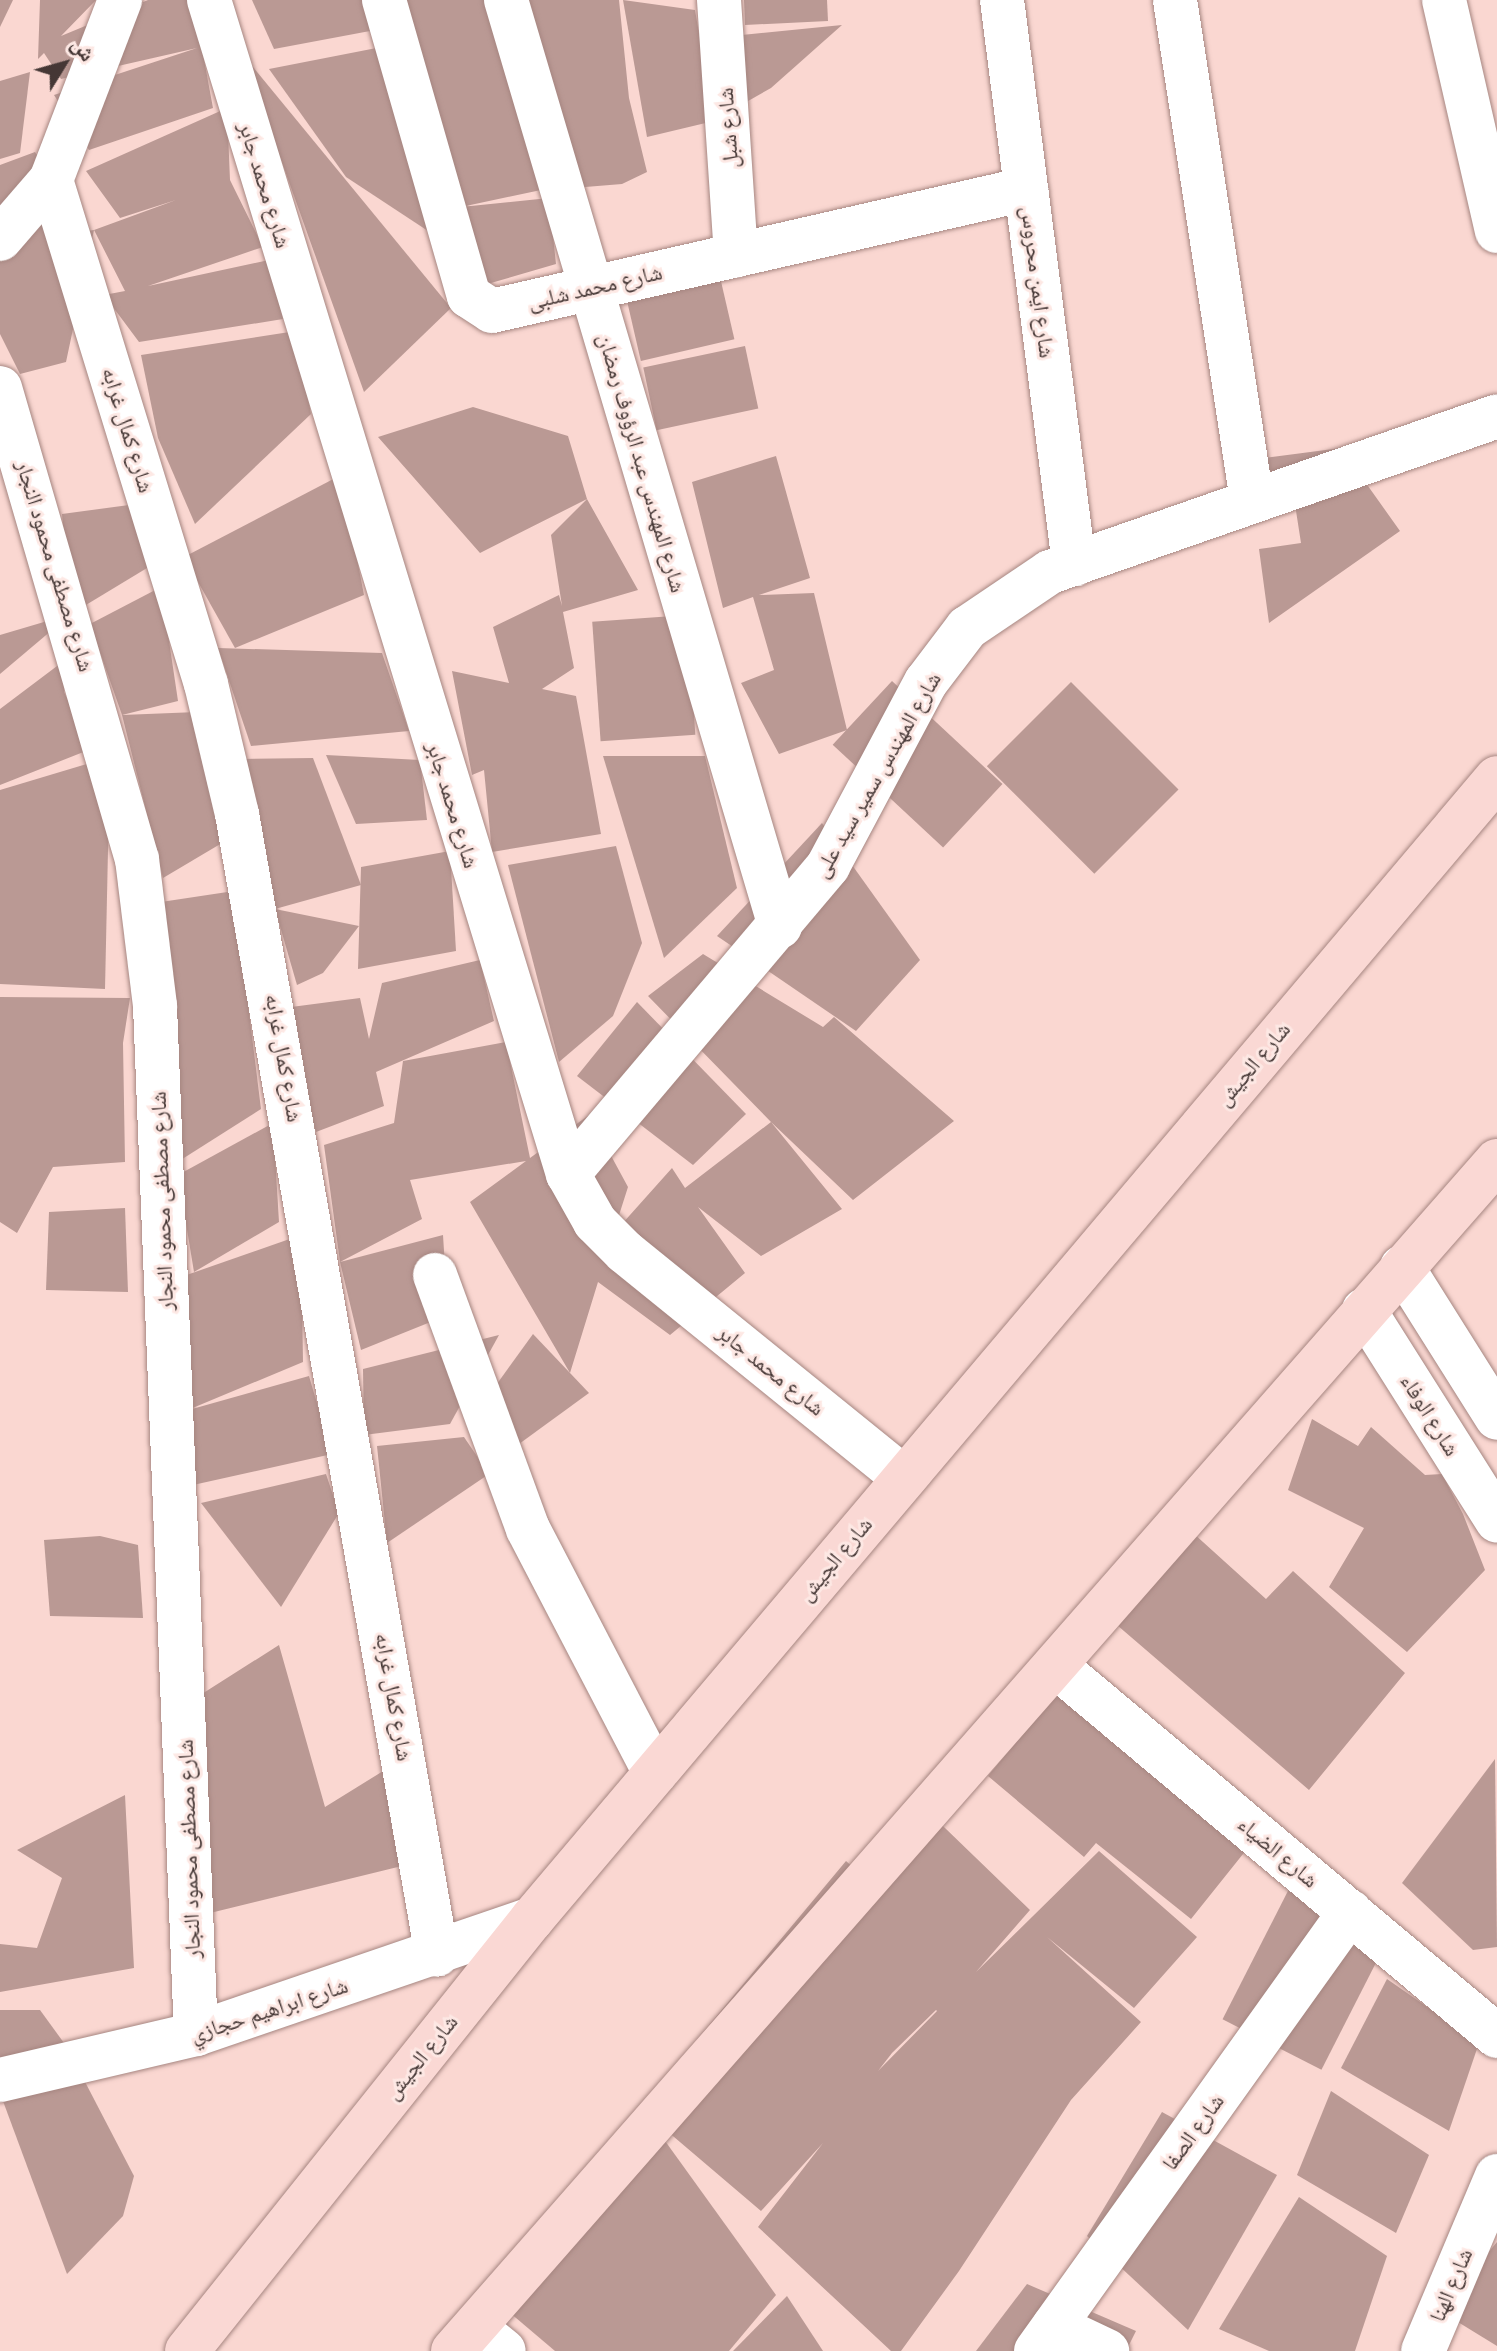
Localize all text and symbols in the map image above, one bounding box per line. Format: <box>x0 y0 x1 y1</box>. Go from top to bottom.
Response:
north arrow <box>24 24 104 104</box>
text: ش <box>66 32 101 67</box>
street label: شارع شبل <box>712 87 744 169</box>
street label: شارع محمد جابر <box>233 119 297 251</box>
street label: شارع ايمن محروس <box>1016 205 1060 359</box>
street label: شارع محمد شلبى <box>525 259 665 315</box>
street label: شارع المهندس عبد الرؤوف رمضان <box>592 330 692 596</box>
street label: شارع كمال غرابه <box>96 364 160 496</box>
street label: شارع مصطفى محمود النجار <box>10 457 100 675</box>
street label: شارع المهندس سمير سيد على <box>807 668 947 882</box>
street label: شارع محمد جابر <box>421 739 485 871</box>
street label: شارع كمال غرابه <box>260 992 308 1124</box>
street label: شارع الجيش <box>1210 1017 1296 1111</box>
street label: شارع مصطفى محمود النجار <box>145 1091 179 1311</box>
street label: شارع محمد جابر <box>712 1319 830 1421</box>
street label: شارع الوفاء <box>1395 1369 1465 1461</box>
street label: شارع الجيش <box>792 1512 878 1606</box>
street label: شارع كمال غرابه <box>370 1631 418 1763</box>
street label: شارع مصطفى محمود النجار <box>172 1739 206 1959</box>
street label: شارع الضياء <box>1232 1811 1324 1893</box>
street label: شارع ابراهيم حجازي <box>187 1972 351 2048</box>
street label: شارع الجيش <box>379 2009 463 2105</box>
street label: شارع الصفا <box>1156 2089 1230 2175</box>
street label: شارع الهنا <box>1424 2244 1478 2326</box>

